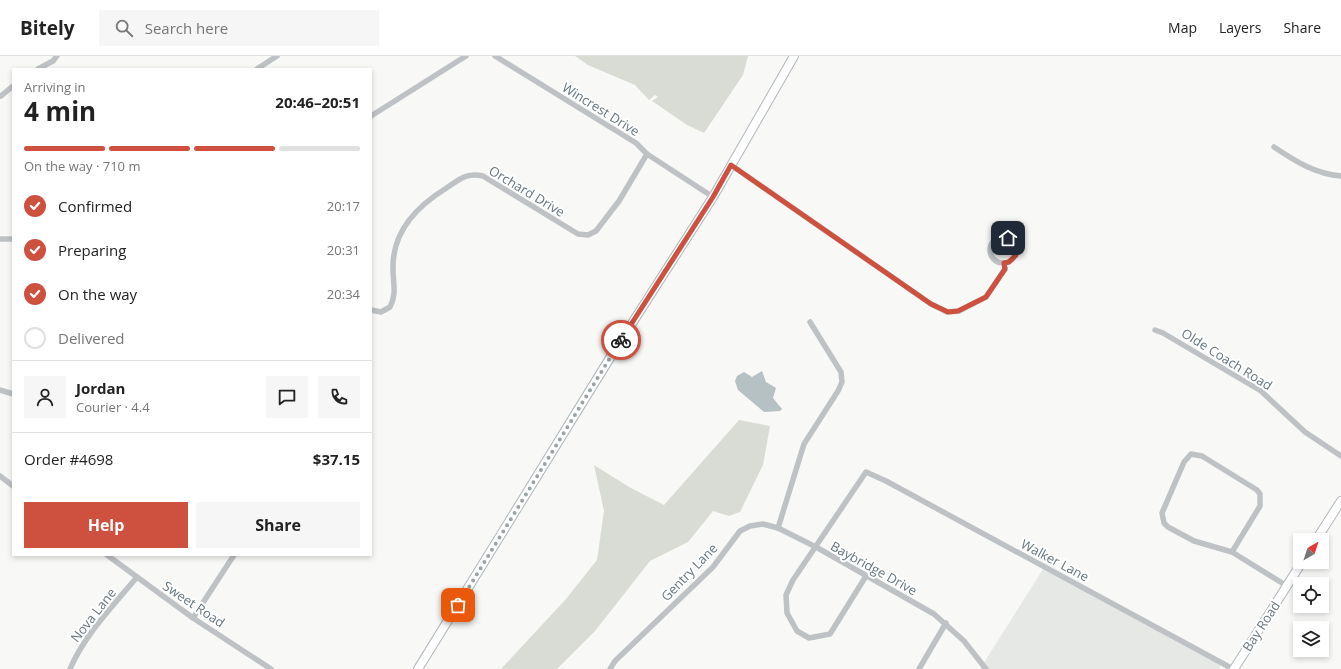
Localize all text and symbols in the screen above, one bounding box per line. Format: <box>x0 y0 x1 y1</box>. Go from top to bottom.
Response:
search box <box>99 10 379 46</box>
text: Bitely <box>20 15 75 41</box>
icon: search <box>113 17 135 39</box>
text: Search here <box>145 18 228 38</box>
text: Map <box>1168 18 1197 37</box>
text: Layers <box>1219 18 1261 37</box>
text: Share <box>1283 18 1321 37</box>
text: Arriving in <box>24 78 86 96</box>
street label: Wincrest Drive <box>559 78 643 140</box>
text: 20:46–20:51 <box>275 92 360 112</box>
text: 4 min <box>24 93 96 129</box>
text: On the way · 710 m <box>24 157 140 175</box>
street label: Orchard Drive <box>486 161 568 221</box>
icon: check <box>24 195 46 217</box>
text: Confirmed <box>58 196 132 216</box>
text: 20:17 <box>327 197 360 215</box>
pin <box>991 221 1025 255</box>
icon: home <box>997 227 1019 249</box>
icon: check <box>24 239 46 261</box>
text: Preparing <box>58 240 126 260</box>
text: 20:31 <box>327 241 360 259</box>
icon: check <box>24 283 46 305</box>
text: On the way <box>58 284 137 304</box>
text: 20:34 <box>327 285 360 303</box>
courier <box>601 320 641 360</box>
street label: Olde Coach Road <box>1178 324 1276 394</box>
text: Delivered <box>58 328 125 348</box>
icon: bike <box>610 329 632 351</box>
button: person <box>24 376 66 418</box>
button: chat <box>266 376 308 418</box>
button: phone <box>318 376 360 418</box>
text: Jordan <box>76 378 125 398</box>
text: Courier · 4.4 <box>76 398 150 416</box>
text: Order #4698 <box>24 449 113 469</box>
text: $37.15 <box>313 449 360 469</box>
button: Help <box>24 502 188 548</box>
button: Share <box>196 502 360 548</box>
north arrow <box>1293 533 1329 569</box>
map controls <box>1293 533 1329 657</box>
street label: Walker Lane <box>1018 535 1092 585</box>
street label: Baybridge Drive <box>828 537 920 599</box>
street label: Gentry Lane <box>657 539 721 605</box>
street label: Sweet Road <box>160 577 228 631</box>
button: locate <box>1293 577 1329 613</box>
street label: Nova Lane <box>66 584 120 646</box>
pin <box>441 588 475 622</box>
icon: bag <box>447 594 469 616</box>
street label: Bay Road <box>1238 597 1284 655</box>
button: layers <box>1293 621 1329 657</box>

